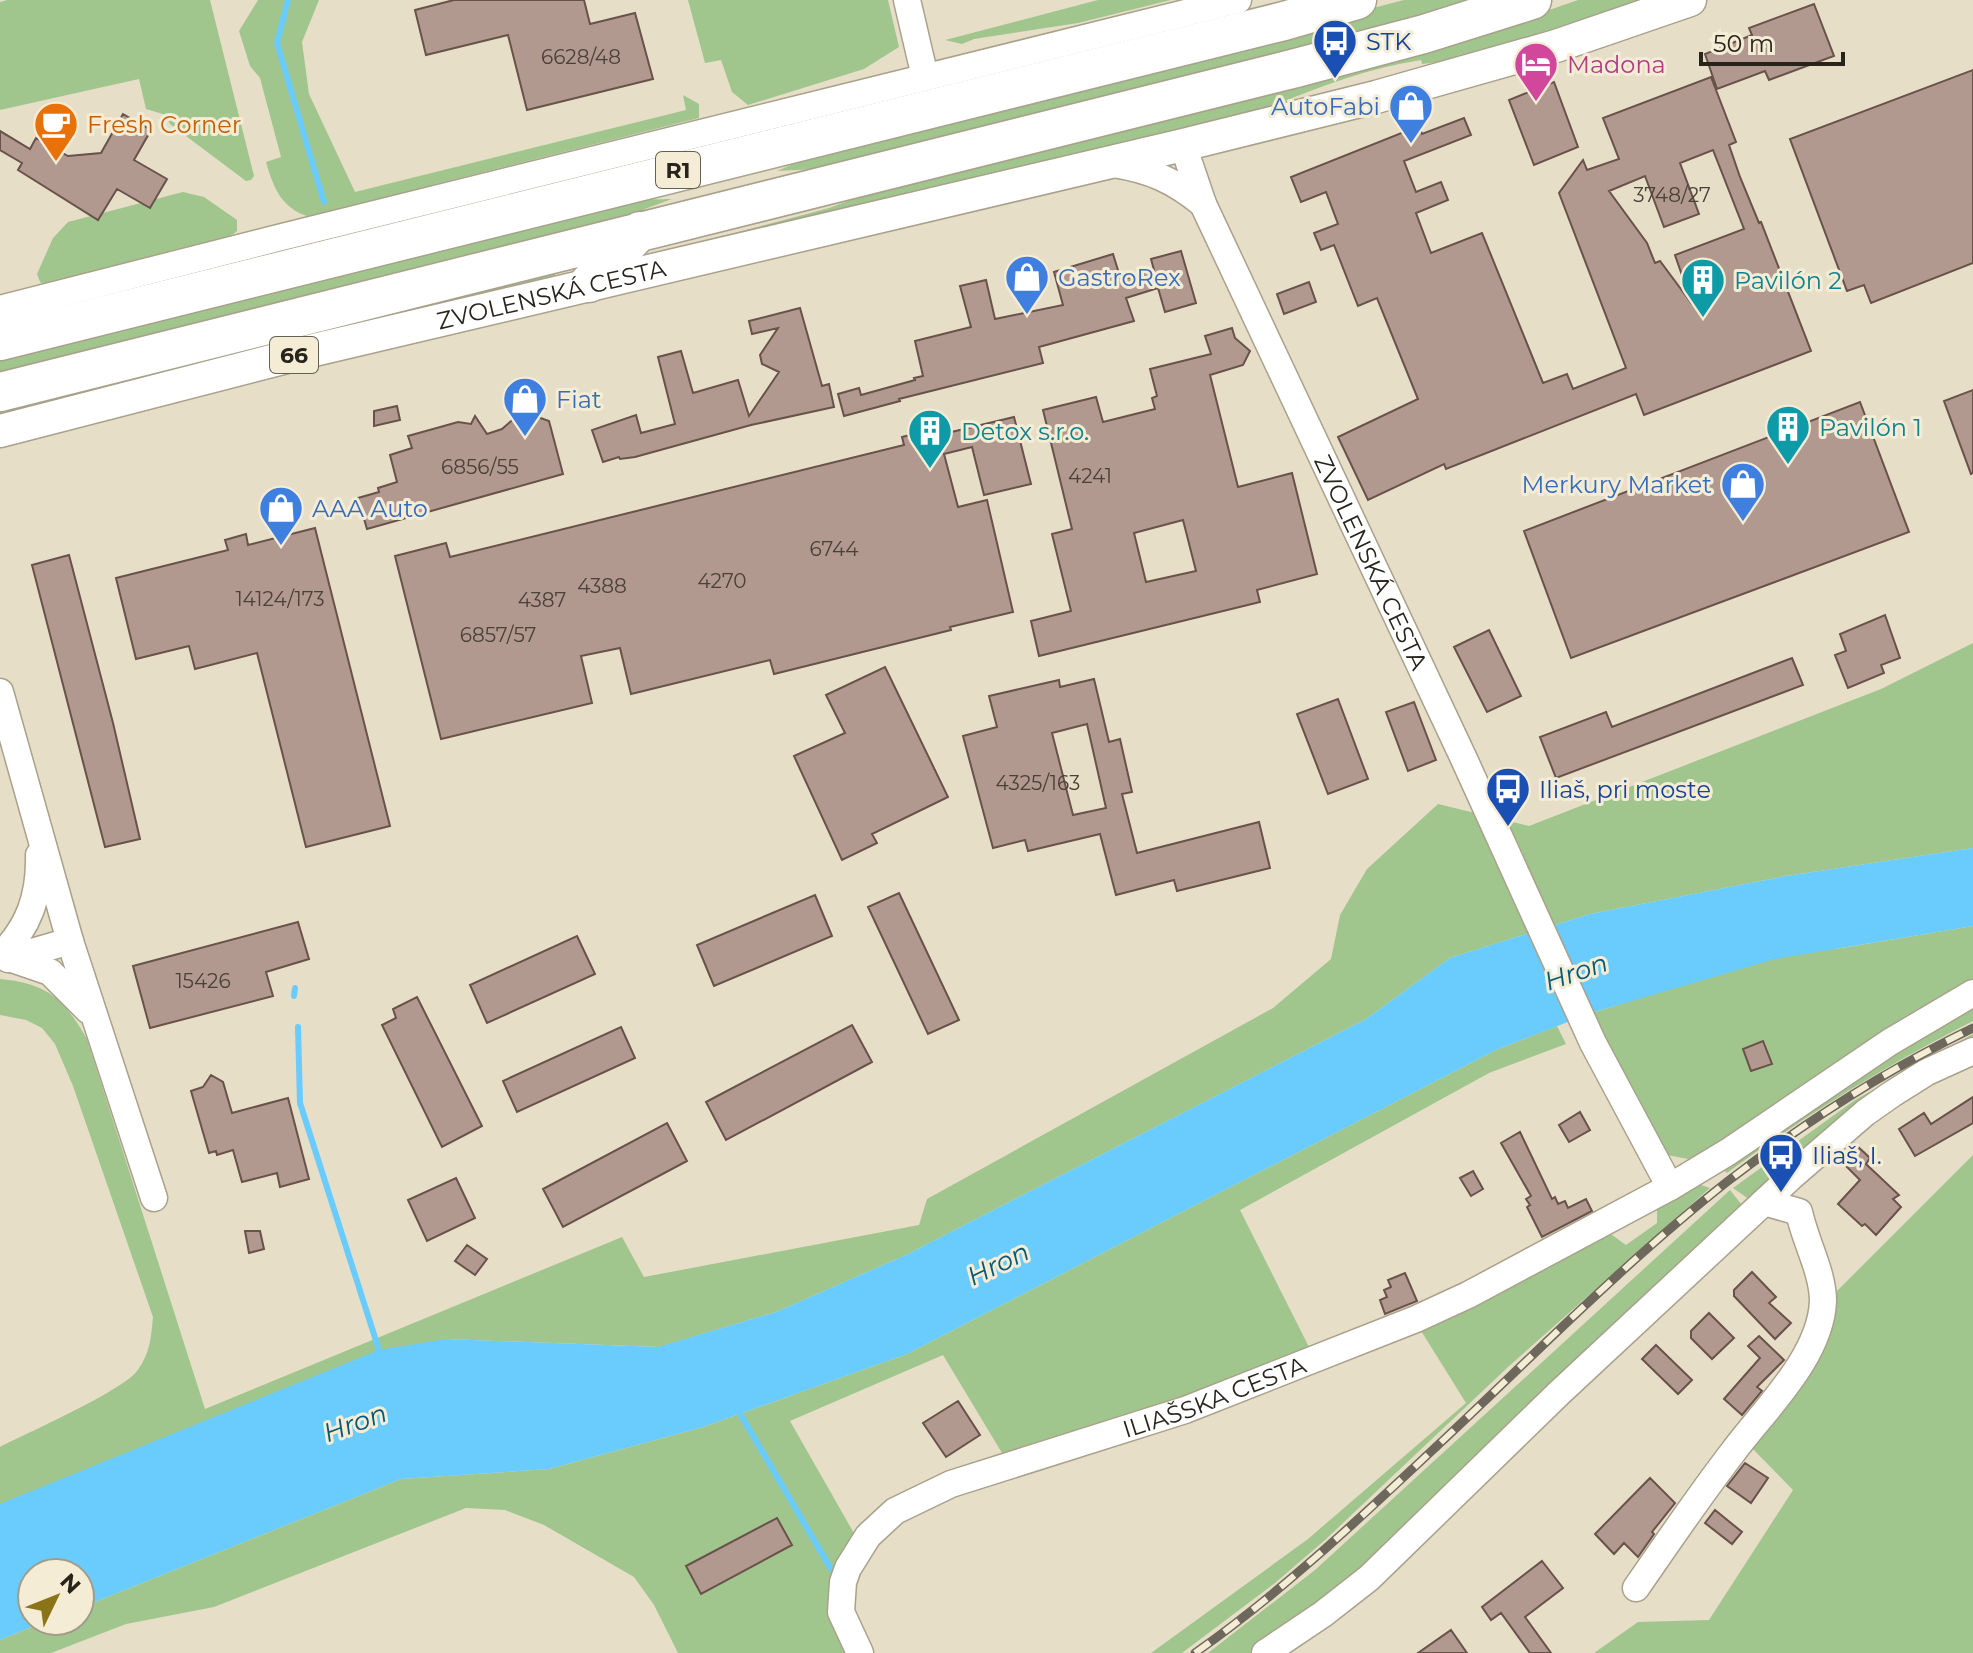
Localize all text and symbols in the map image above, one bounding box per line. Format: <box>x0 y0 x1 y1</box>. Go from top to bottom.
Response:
scale bar <box>1701 16 1843 66</box>
bus stop icon: STK <box>1311 17 1359 80</box>
place label: STK <box>1366 27 1411 56</box>
text: 50 m <box>1713 29 1774 58</box>
hotel icon: Madona <box>1512 40 1560 103</box>
house number: 6628/48 <box>541 45 621 69</box>
place label: Madona <box>1567 50 1666 79</box>
shop icon: AutoFabi <box>1387 82 1435 145</box>
place label: AutoFabi <box>1271 92 1380 121</box>
cafe icon: Fresh Corner <box>32 100 80 163</box>
place label: Fresh Corner <box>87 110 241 139</box>
road number: R1 <box>656 152 700 188</box>
house number: 3748/27 <box>1633 183 1711 207</box>
street label: ZVOLENSKÁ CESTA <box>434 253 669 335</box>
shop icon: GastroRex <box>1003 253 1051 316</box>
building icon: Pavilón 2 <box>1679 256 1727 319</box>
place label: GastroRex <box>1058 263 1181 292</box>
place label: Pavilón 2 <box>1734 266 1842 295</box>
road number: 66 <box>270 337 318 373</box>
shop icon: Fiat <box>501 375 549 438</box>
place label: Fiat <box>556 385 602 414</box>
building icon: Pavilón 1 <box>1764 403 1812 466</box>
building icon: Detox s.r.o. <box>906 407 954 470</box>
place label: Pavilón 1 <box>1819 413 1922 442</box>
place label: Detox s.r.o. <box>961 417 1089 446</box>
street label: ZVOLENSKÁ CESTA <box>1308 450 1435 675</box>
house number: 6856/55 <box>441 455 519 479</box>
shop icon: Merkury Market <box>1719 460 1767 523</box>
house number: 4241 <box>1068 464 1112 488</box>
place label: Merkury Market <box>1522 470 1712 499</box>
shop icon: AAA Auto <box>257 484 305 547</box>
place label: AAA Auto <box>312 494 428 523</box>
house number: 6744 <box>810 537 858 561</box>
house number: 4270 <box>697 569 747 593</box>
house number: 4388 <box>577 574 627 598</box>
house number: 14124/173 <box>235 587 325 611</box>
house number: 4387 <box>518 588 566 612</box>
house number: 6857/57 <box>460 623 536 647</box>
bus stop icon: Iliaš, pri moste <box>1484 765 1532 828</box>
house number: 4325/163 <box>996 771 1080 795</box>
place label: Iliaš, pri moste <box>1539 775 1711 804</box>
water label: Hron <box>1540 946 1612 998</box>
house number: 15426 <box>175 969 231 993</box>
bus stop icon: Iliaš, I. <box>1757 1131 1805 1194</box>
place label: Iliaš, I. <box>1812 1141 1882 1170</box>
water label: Hron <box>962 1235 1034 1293</box>
street label: ILIAŠSKA CESTA <box>1119 1349 1310 1443</box>
water label: Hron <box>319 1397 391 1449</box>
north arrow <box>16 1557 96 1637</box>
text: N <box>54 1568 86 1599</box>

